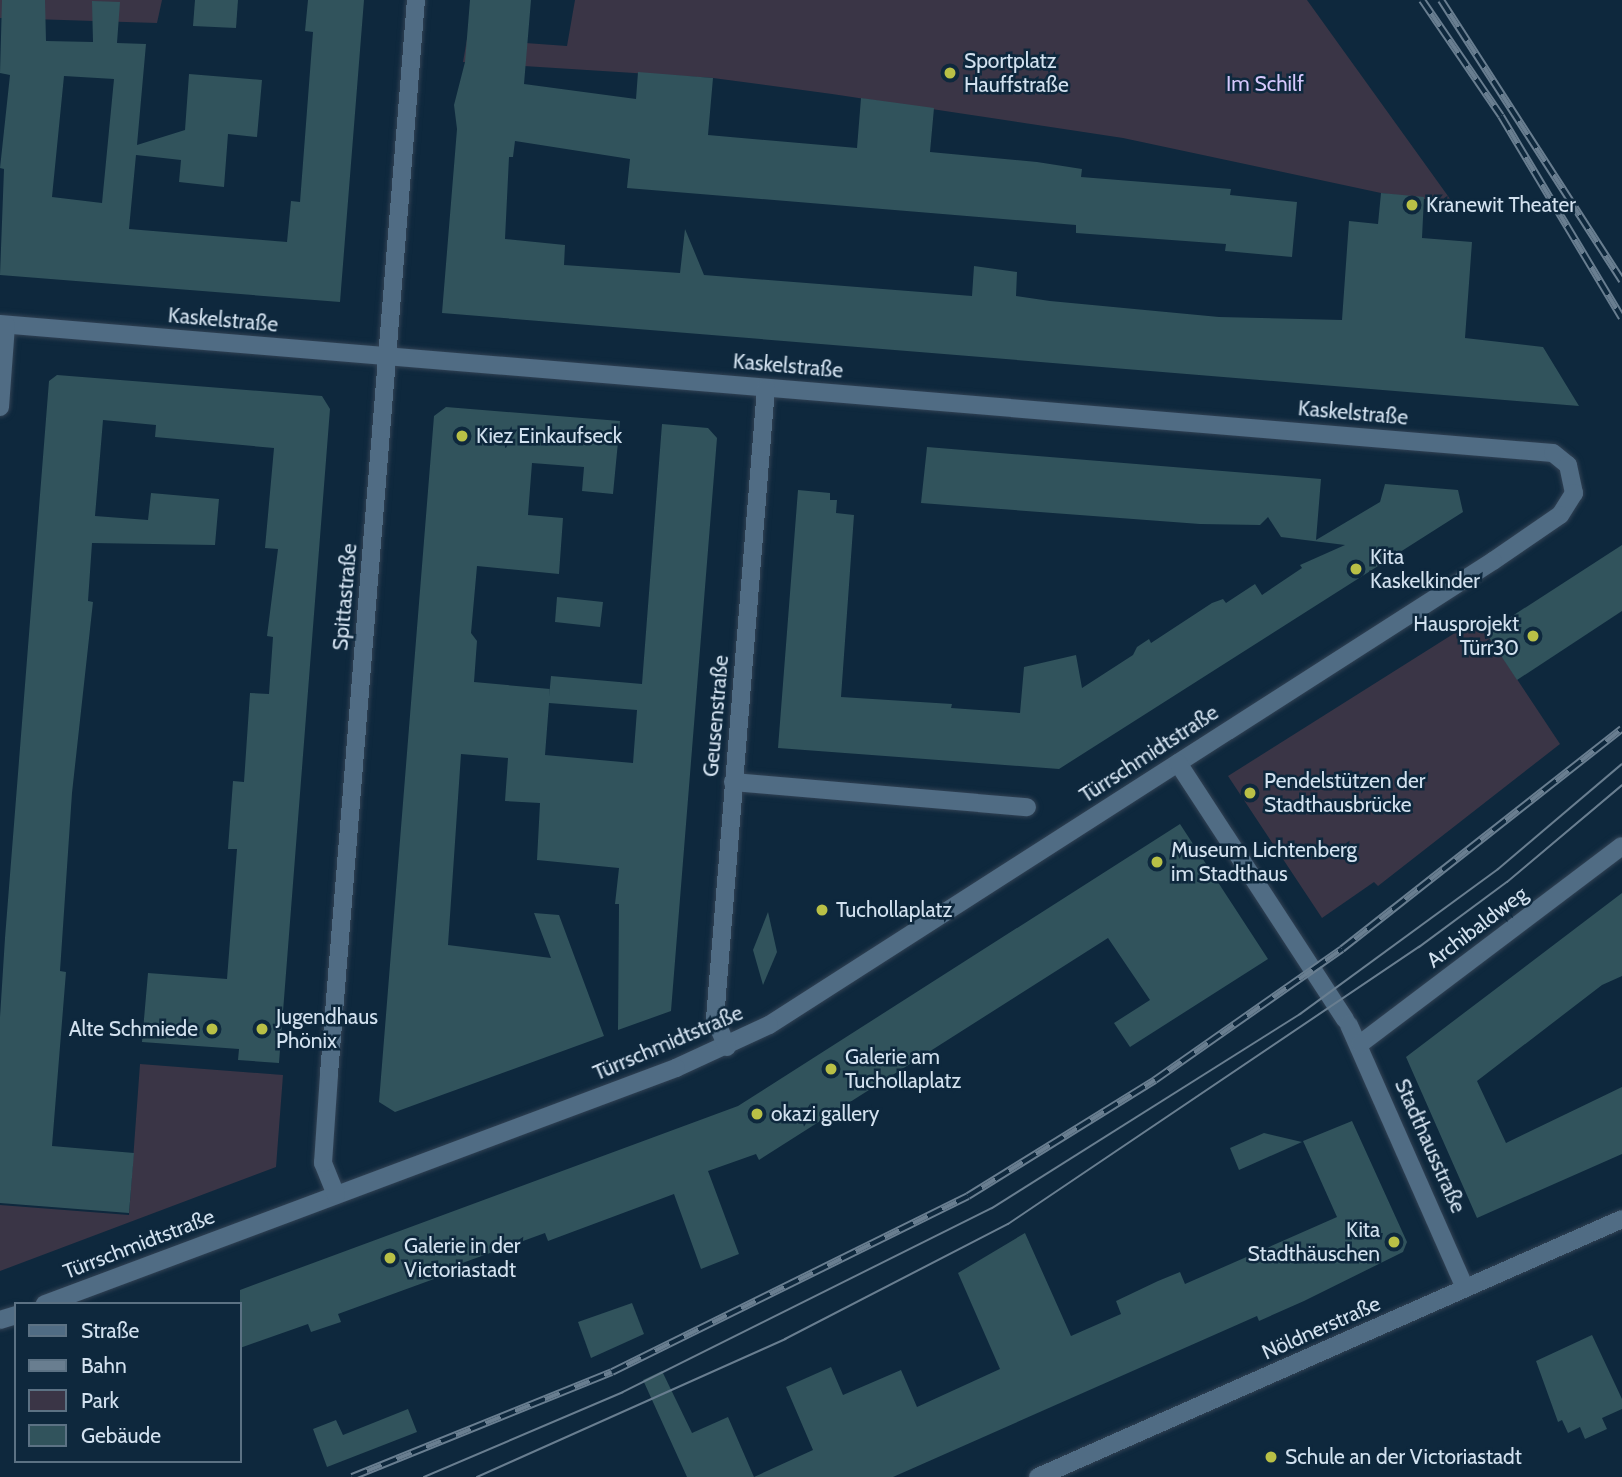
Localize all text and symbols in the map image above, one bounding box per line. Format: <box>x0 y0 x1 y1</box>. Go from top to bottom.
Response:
place label: Sportplatz Hauffstraße <box>964 48 1069 98</box>
marker: Sportplatz Hauffstraße <box>942 65 958 81</box>
park label: Im Schilf <box>1226 71 1304 97</box>
place label: Kranewit Theater <box>1426 192 1576 218</box>
marker: Kranewit Theater <box>1404 197 1420 213</box>
street label: Kaskelstraße <box>167 303 279 337</box>
street label: Kaskelstraße <box>732 349 844 383</box>
street label: Kaskelstraße <box>1297 396 1409 430</box>
place label: Kiez Einkaufseck <box>476 423 622 449</box>
marker: Kiez Einkaufseck <box>454 428 470 444</box>
street label: Spittastraße <box>328 542 362 652</box>
place label: Kita Kaskelkinder <box>1370 544 1480 594</box>
marker: Kita Kaskelkinder <box>1348 561 1364 577</box>
place label: Hausprojekt Türr30 <box>1413 611 1519 661</box>
marker: Hausprojekt Türr30 <box>1525 628 1541 644</box>
street label: Geusenstraße <box>698 654 734 778</box>
street label: Türrschmidtstraße <box>1075 700 1223 808</box>
place label: Pendelstützen der Stadthausbrücke <box>1264 768 1425 818</box>
marker: Pendelstützen der Stadthausbrücke <box>1242 785 1258 801</box>
place label: Museum Lichtenberg im Stadthaus <box>1171 837 1357 887</box>
marker: Museum Lichtenberg im Stadthaus <box>1149 854 1165 870</box>
street label: Archibaldweg <box>1422 881 1532 973</box>
place label: Tuchollaplatz <box>836 897 952 923</box>
marker: Tuchollaplatz <box>814 902 830 918</box>
street label: Türrschmidtstraße <box>589 1000 747 1086</box>
place label: Jugendhaus Phönix <box>276 1004 378 1054</box>
place label: Alte Schmiede <box>69 1016 198 1042</box>
marker: Alte Schmiede <box>204 1021 220 1037</box>
marker: Jugendhaus Phönix <box>254 1021 270 1037</box>
place label: Galerie am Tuchollaplatz <box>845 1044 961 1094</box>
marker: Galerie am Tuchollaplatz <box>823 1061 839 1077</box>
street label: Stadthausstraße <box>1389 1075 1471 1217</box>
place label: okazi gallery <box>771 1101 879 1127</box>
marker: okazi gallery <box>749 1106 765 1122</box>
street label: Türrschmidtstraße <box>60 1204 218 1284</box>
place label: Kita Stadthäuschen <box>1248 1217 1380 1267</box>
place label: Galerie in der Victoriastadt <box>404 1233 520 1283</box>
marker: Kita Stadthäuschen <box>1386 1234 1402 1250</box>
marker: Galerie in der Victoriastadt <box>382 1250 398 1266</box>
street label: Nöldnerstraße <box>1258 1291 1384 1365</box>
legend <box>14 1302 242 1463</box>
text: Straße <box>81 1318 139 1343</box>
text: Bahn <box>81 1353 127 1378</box>
text: Park <box>81 1388 119 1413</box>
text: Gebäude <box>81 1423 161 1448</box>
place label: Schule an der Victoriastadt <box>1285 1444 1522 1470</box>
marker: Schule an der Victoriastadt <box>1263 1449 1279 1465</box>

